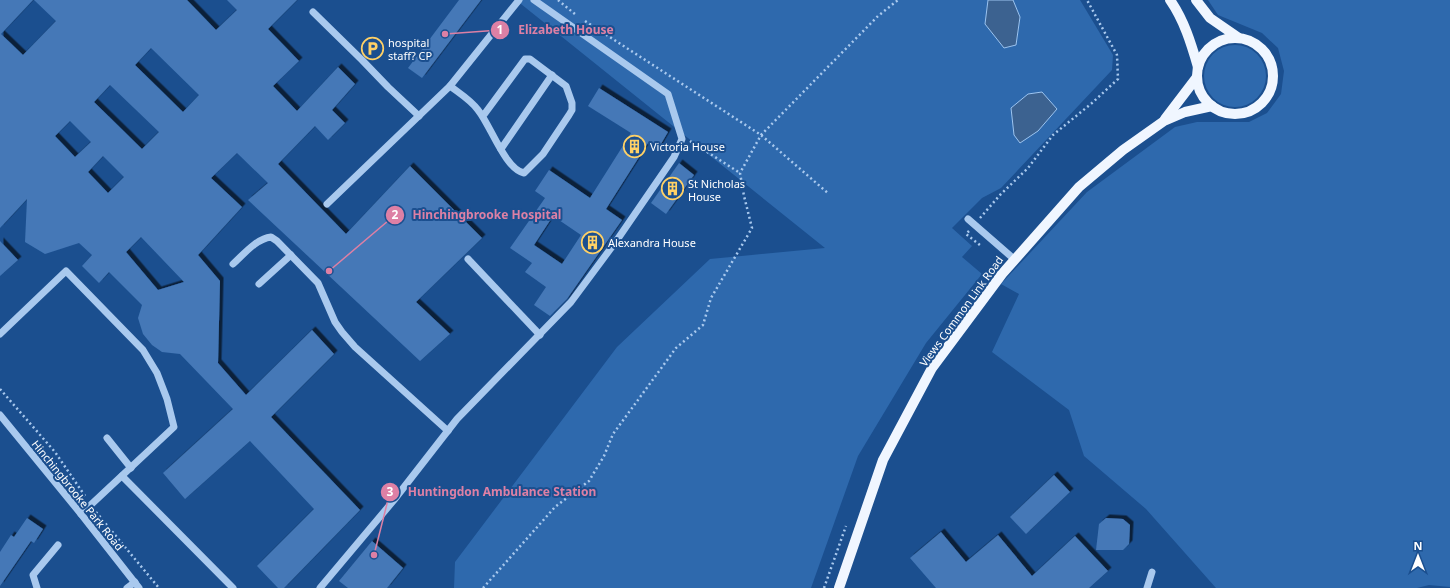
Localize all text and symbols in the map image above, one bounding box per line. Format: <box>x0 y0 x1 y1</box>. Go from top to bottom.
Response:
callout: Elizabeth House <box>490 18 622 42</box>
text: 1 <box>497 21 503 38</box>
text: Elizabeth House <box>518 21 614 38</box>
parking icon: hospital staff? CP <box>360 35 386 61</box>
place label: hospital staff? CP <box>388 35 433 63</box>
building icon: Victoria House <box>621 133 647 159</box>
place label: Victoria House <box>650 139 725 154</box>
building icon: St Nicholas House <box>659 176 685 202</box>
place label: St Nicholas House <box>688 176 745 204</box>
callout: Hinchingbrooke Hospital <box>385 203 570 227</box>
text: 2 <box>392 206 399 223</box>
text: Hinchingbrooke Hospital <box>413 206 561 223</box>
building icon: Alexandra House <box>579 229 605 255</box>
place label: Alexandra House <box>608 235 696 250</box>
street label: Views Common Link Road <box>916 253 1006 369</box>
street label: Hinchingbrooke Park Road <box>29 437 127 553</box>
callout: Huntingdon Ambulance Station <box>380 480 604 504</box>
text: 3 <box>387 483 394 500</box>
text: Huntingdon Ambulance Station <box>408 483 596 500</box>
north arrow <box>1398 536 1438 576</box>
text: N <box>1414 538 1422 553</box>

